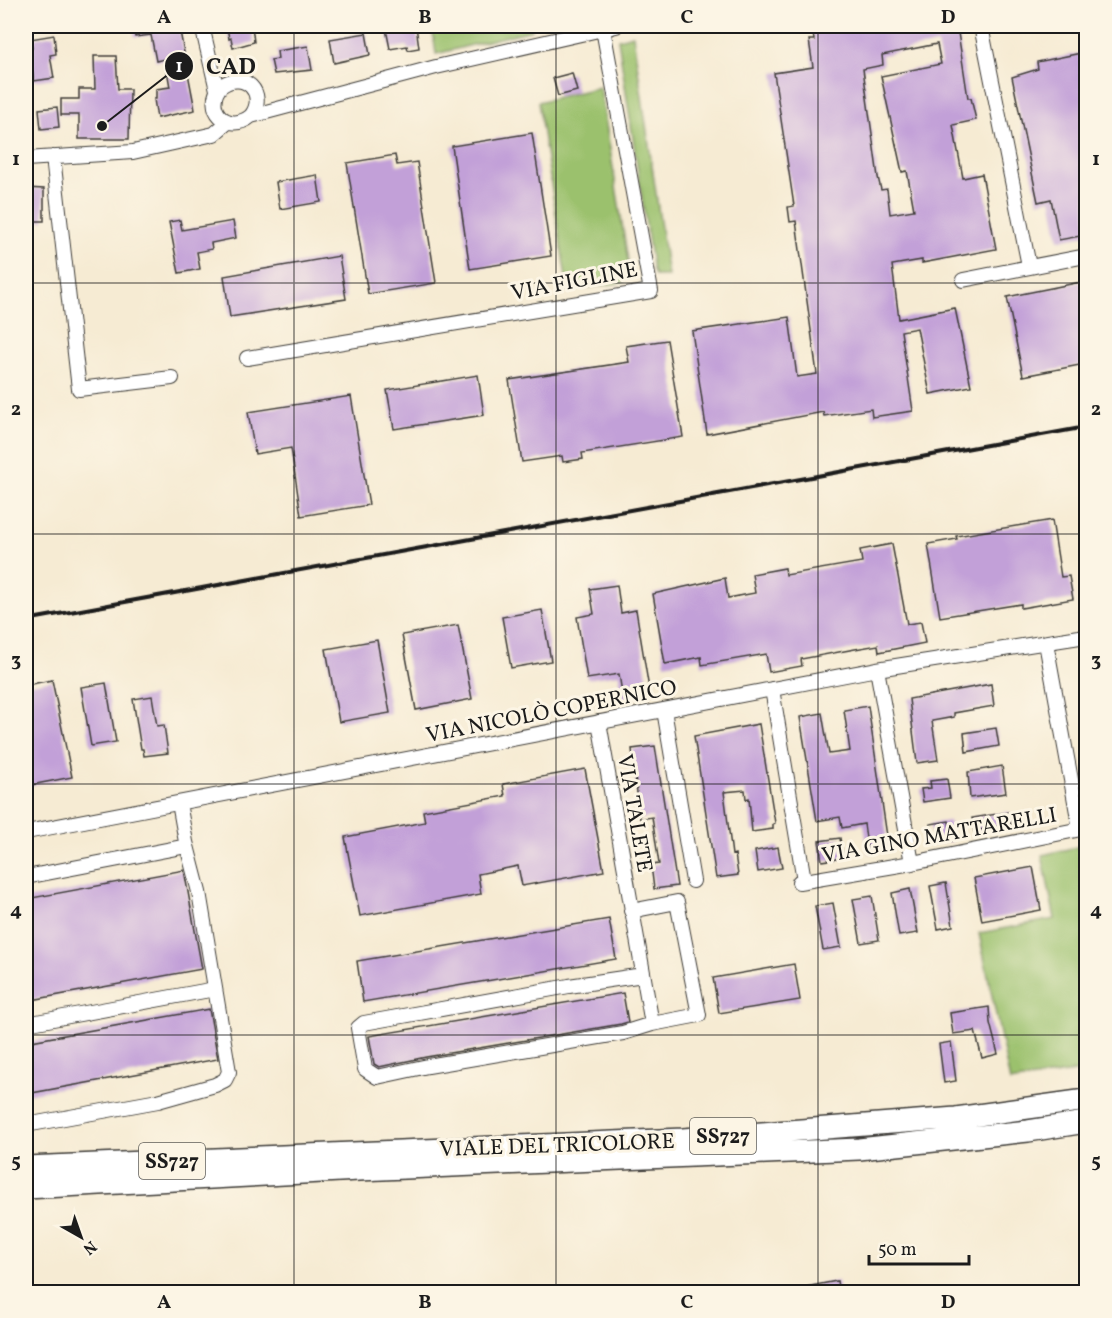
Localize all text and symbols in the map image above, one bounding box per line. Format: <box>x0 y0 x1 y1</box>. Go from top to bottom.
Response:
text: A <box>157 4 171 32</box>
text: B <box>418 4 432 32</box>
text: C <box>681 4 694 32</box>
text: D <box>941 4 955 32</box>
callout: CAD <box>164 45 267 87</box>
text: CAD <box>206 51 256 85</box>
text: 1 <box>175 55 183 80</box>
text: 1 <box>12 146 20 174</box>
text: 1 <box>1092 146 1100 174</box>
street label: VIA FIGLINE <box>508 255 641 310</box>
text: 2 <box>11 396 21 424</box>
text: 2 <box>1091 396 1101 424</box>
text: 3 <box>11 647 21 675</box>
text: 3 <box>1091 647 1101 675</box>
street label: VIA NICOLÒ COPERNICO <box>423 673 680 752</box>
street label: VIA TALETE <box>608 752 659 875</box>
street label: VIA GINO MATTARELLI <box>819 801 1059 872</box>
text: 4 <box>10 897 22 925</box>
text: 4 <box>1090 897 1102 925</box>
road number: SS727 <box>690 1118 756 1154</box>
street label: VIALE DEL TRICOLORE <box>439 1127 675 1166</box>
road number: SS727 <box>139 1143 205 1179</box>
text: 5 <box>11 1148 21 1176</box>
text: 5 <box>1091 1148 1101 1176</box>
north arrow <box>51 1207 111 1267</box>
scale bar <box>869 1228 970 1266</box>
text: N <box>78 1235 101 1259</box>
text: 50 m <box>878 1238 917 1263</box>
text: A <box>157 1289 171 1317</box>
text: B <box>418 1289 432 1317</box>
text: C <box>681 1289 694 1317</box>
text: D <box>941 1289 955 1317</box>

